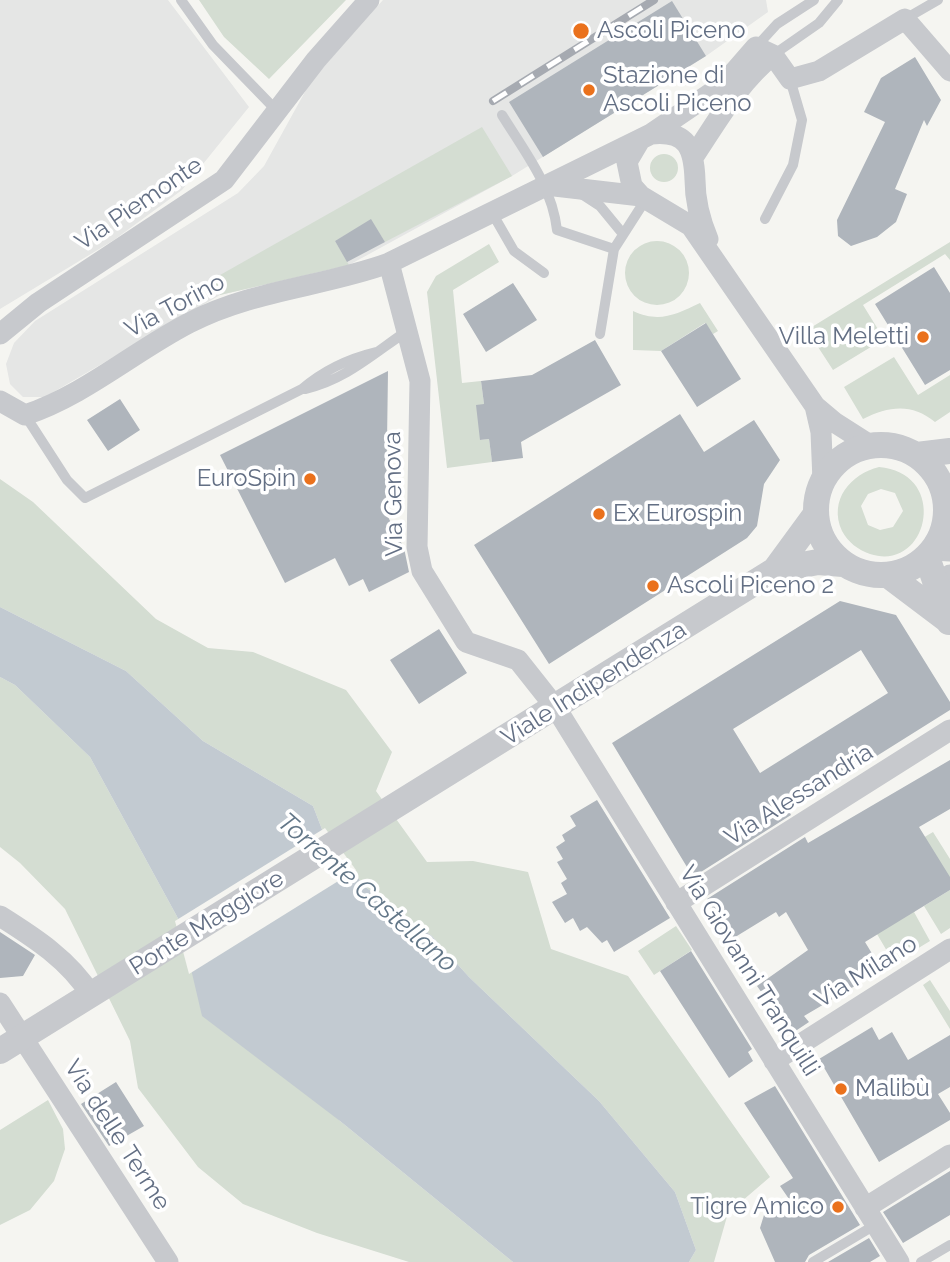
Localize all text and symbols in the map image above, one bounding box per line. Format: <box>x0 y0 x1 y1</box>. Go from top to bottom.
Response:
place label: Ascoli Piceno <box>597 17 745 45</box>
marker: Ascoli Piceno <box>571 21 591 41</box>
place label: Stazione di Ascoli Piceno <box>603 62 751 118</box>
marker: Stazione di Ascoli Piceno <box>581 82 597 98</box>
street label: Via Piemonte <box>70 151 208 257</box>
street label: Via Torino <box>120 268 230 344</box>
place label: Villa Meletti <box>778 323 909 351</box>
marker: Villa Meletti <box>915 329 931 345</box>
street label: Via Genova <box>379 431 409 557</box>
place label: EuroSpin <box>197 465 296 493</box>
marker: EuroSpin <box>302 471 318 487</box>
place label: Ex Eurospin <box>613 500 742 528</box>
marker: Ex Eurospin <box>591 506 607 522</box>
place label: Ascoli Piceno 2 <box>667 572 834 600</box>
marker: Ascoli Piceno 2 <box>645 578 661 594</box>
street label: Viale Indipendenza <box>496 616 692 752</box>
street label: Via Alessandria <box>720 738 878 852</box>
water label: Torrente Castellano <box>271 807 463 979</box>
street label: Via Giovanni Tranquilli <box>673 861 825 1081</box>
street label: Ponte Maggiore <box>125 864 289 982</box>
street label: Via Milano <box>810 929 922 1015</box>
street label: Via delle Terme <box>58 1054 176 1216</box>
place label: Malibù <box>855 1075 930 1103</box>
marker: Malibù <box>833 1081 849 1097</box>
place label: Tigre Amico <box>690 1193 824 1221</box>
marker: Tigre Amico <box>830 1199 846 1215</box>

